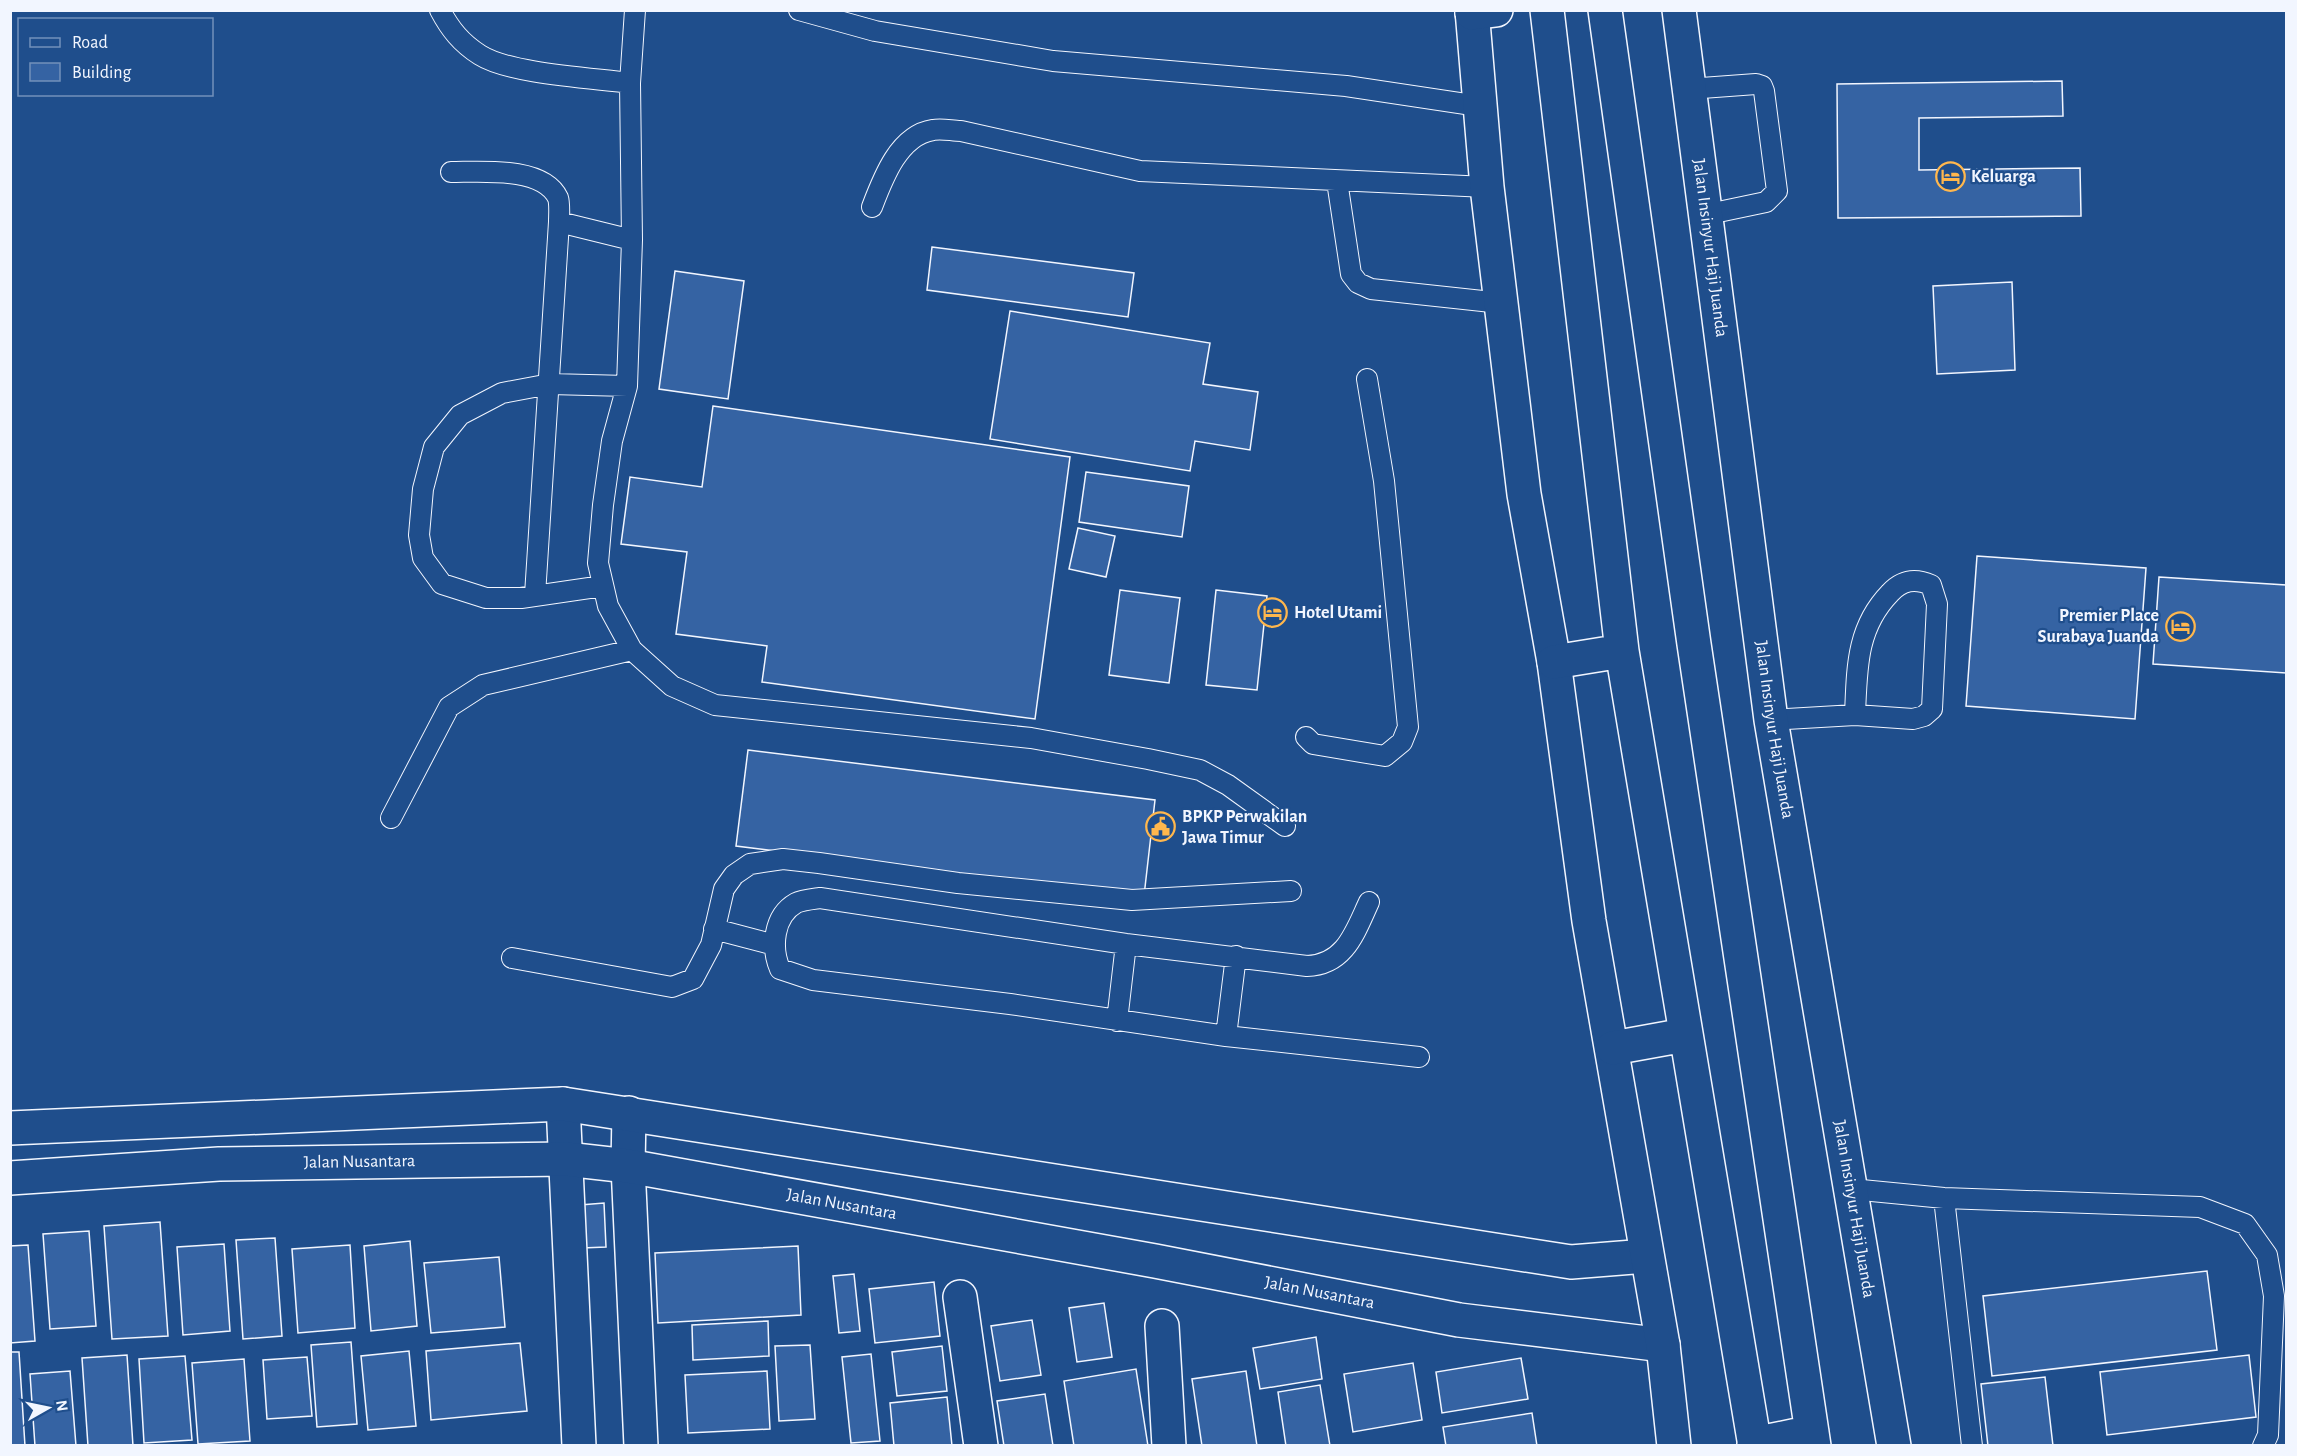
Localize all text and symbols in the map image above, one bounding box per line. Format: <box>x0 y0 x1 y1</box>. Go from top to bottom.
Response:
legend <box>18 18 213 96</box>
text: Road <box>72 34 108 52</box>
text: Building <box>72 64 132 82</box>
street label: Jalan Insinyur Haji Juanda <box>1689 158 1730 338</box>
hotel icon: Keluarga <box>1934 161 1966 193</box>
place label: Keluarga <box>1971 168 2036 186</box>
hotel icon: Hotel Utami <box>1257 597 1289 629</box>
place label: Hotel Utami <box>1294 604 1382 622</box>
place label: Premier Place Surabaya Juanda <box>2037 607 2159 646</box>
hotel icon: Premier Place Surabaya Juanda <box>2164 610 2196 642</box>
street label: Jalan Insinyur Haji Juanda <box>1752 640 1797 820</box>
place label: BPKP Perwakilan Jawa Timur <box>1182 808 1307 847</box>
public building icon: BPKP Perwakilan Jawa Timur <box>1145 811 1177 843</box>
street label: Jalan Insinyur Haji Juanda <box>1830 1119 1878 1299</box>
street label: Jalan Nusantara <box>304 1152 416 1172</box>
street label: Jalan Nusantara <box>785 1186 898 1223</box>
street label: Jalan Nusantara <box>1263 1273 1376 1312</box>
north arrow <box>18 1378 78 1438</box>
text: N <box>53 1399 71 1413</box>

